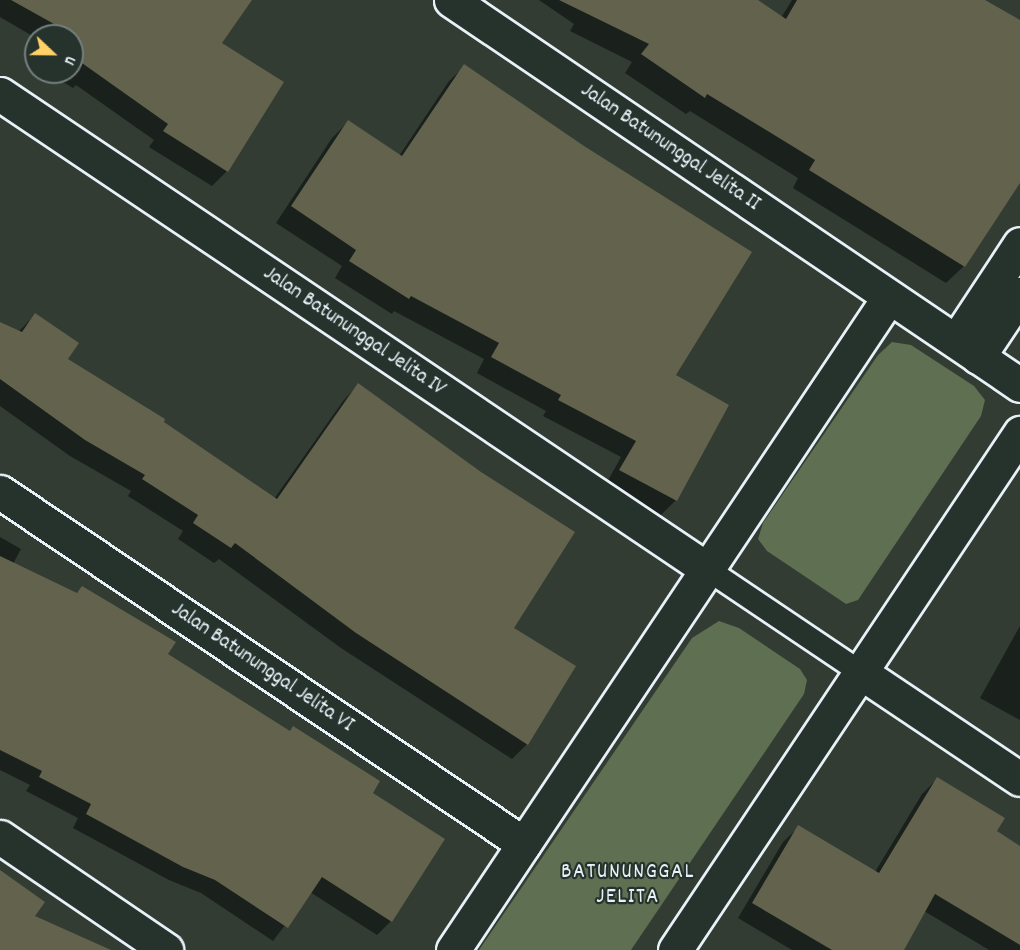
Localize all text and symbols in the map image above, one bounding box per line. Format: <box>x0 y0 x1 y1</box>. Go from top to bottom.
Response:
north arrow <box>24 24 84 84</box>
text: U <box>57 52 81 68</box>
street label: Jalan Batununggal Jelita II <box>575 79 765 217</box>
street label: Jalan Batununggal Jelita IV <box>258 262 450 402</box>
street label: Jalan Batununggal Jelita VI <box>166 598 358 738</box>
district label: BATUNUNGGAL JELITA <box>561 859 695 910</box>

